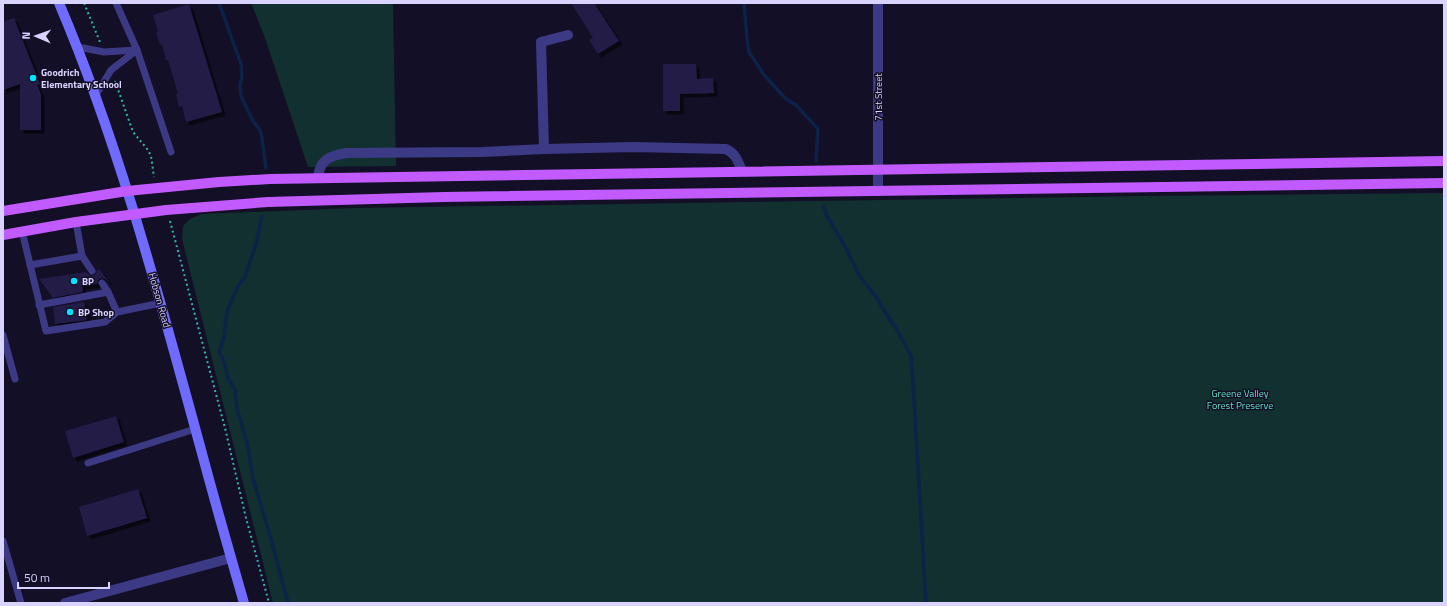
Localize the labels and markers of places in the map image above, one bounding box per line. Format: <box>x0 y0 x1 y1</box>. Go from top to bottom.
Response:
place label: Goodrich Elementary School <box>41 65 122 92</box>
marker: Goodrich Elementary School <box>28 73 38 83</box>
place label: BP <box>82 274 94 289</box>
marker: BP <box>69 276 79 286</box>
place label: BP Shop <box>78 305 114 320</box>
marker: BP Shop <box>65 307 75 317</box>

